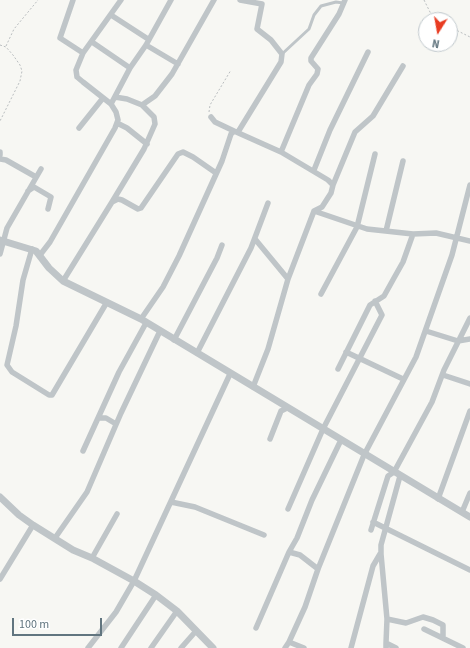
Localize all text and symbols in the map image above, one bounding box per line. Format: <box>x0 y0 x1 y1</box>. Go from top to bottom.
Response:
north arrow <box>418 12 458 52</box>
text: N <box>431 35 441 51</box>
scale bar <box>14 610 104 636</box>
text: 100 m <box>19 616 49 633</box>

